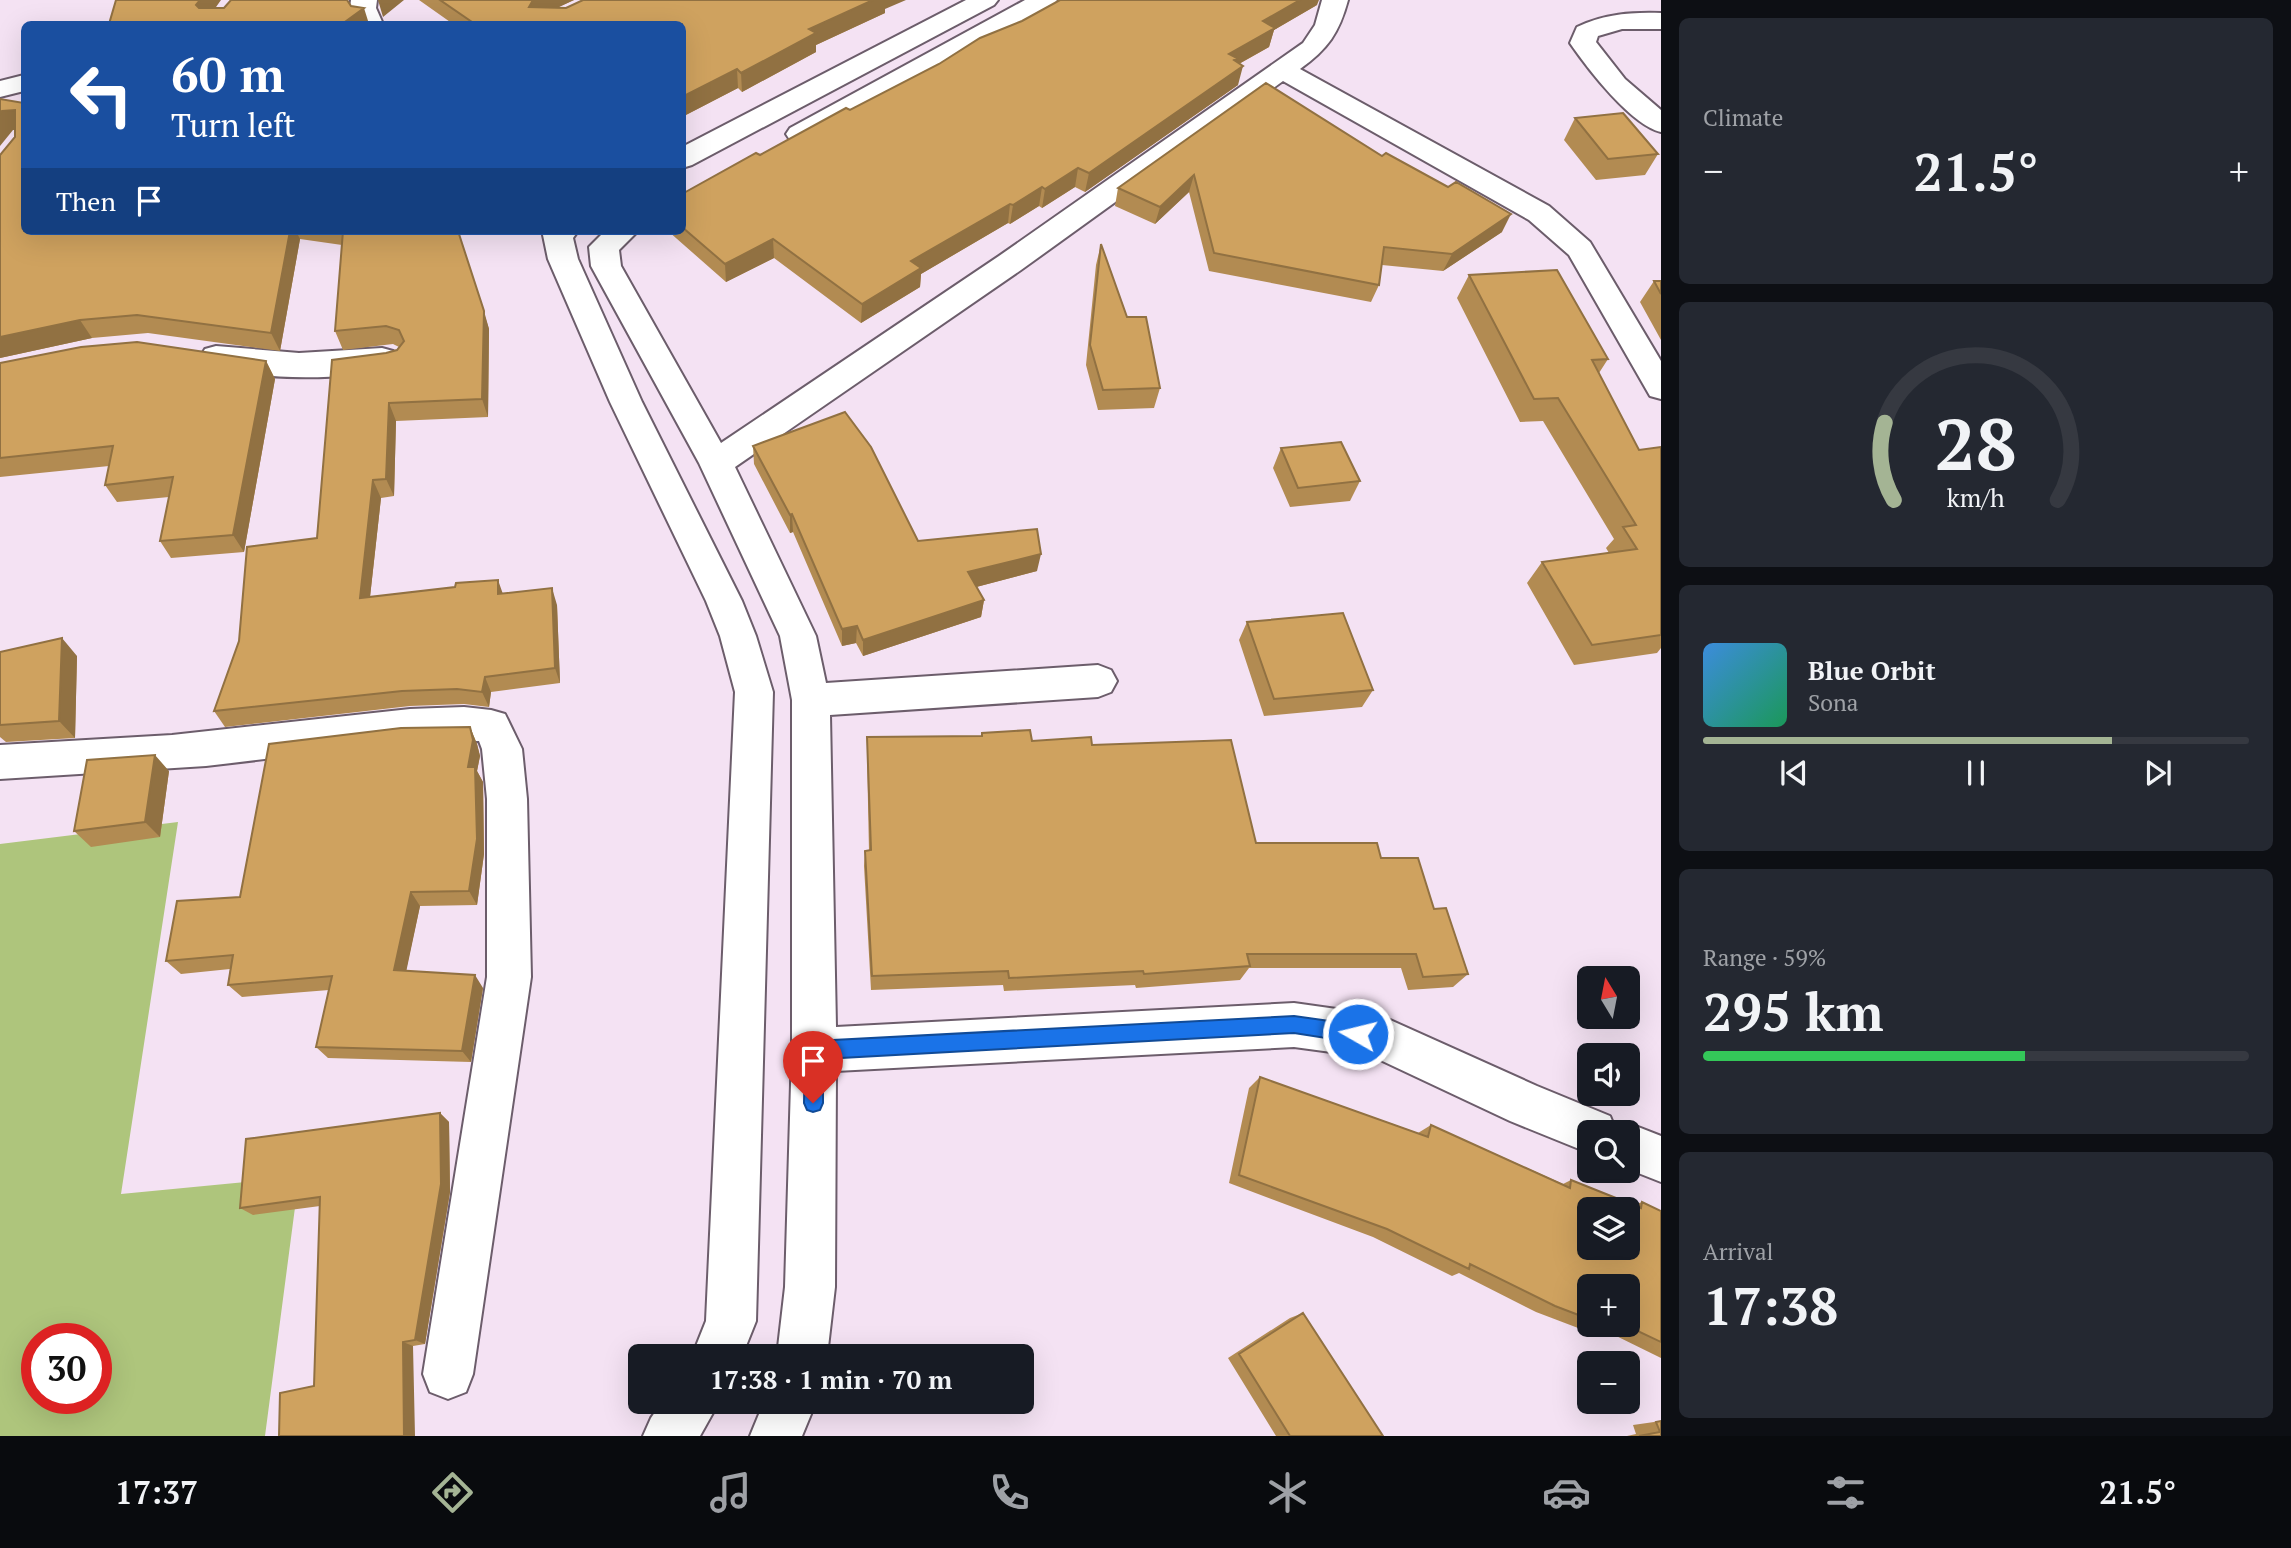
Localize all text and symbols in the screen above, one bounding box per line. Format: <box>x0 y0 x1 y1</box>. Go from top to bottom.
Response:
text: 60 m <box>171 41 285 106</box>
icon: left <box>56 49 147 140</box>
text: Climate <box>1703 102 1783 133</box>
text: Turn left <box>171 104 295 146</box>
text: 21.5° <box>1913 137 2039 206</box>
text: − <box>1703 146 1723 196</box>
text: + <box>2229 146 2249 196</box>
icon: arrive <box>130 182 168 220</box>
text: Then <box>56 184 116 218</box>
text: 28 <box>1935 395 2017 492</box>
text: km/h <box>1947 481 2005 514</box>
text: Blue Orbit <box>1808 653 1936 687</box>
text: Sona <box>1808 687 1858 718</box>
icon: previous <box>1775 754 1813 792</box>
icon: pause <box>1957 754 1995 792</box>
icon: next <box>2139 754 2177 792</box>
text: Range · 59% <box>1703 942 1826 973</box>
north arrow <box>1577 966 1640 1029</box>
map controls <box>1577 966 1640 1414</box>
text: 295 km <box>1703 977 1884 1046</box>
position arrow <box>1321 997 1395 1071</box>
pin <box>783 1031 843 1103</box>
icon: arrive <box>794 1042 832 1080</box>
button: sound <box>1577 1043 1640 1106</box>
button: search <box>1577 1120 1640 1183</box>
button: layers <box>1577 1197 1640 1260</box>
text: Arrival <box>1703 1236 1774 1267</box>
text: 17:38 <box>1703 1271 1838 1340</box>
button: + <box>1577 1274 1640 1337</box>
speed limit sign: 30 <box>21 1323 112 1414</box>
button: − <box>1577 1351 1640 1414</box>
text: 17:38 · 1 min · 70 m <box>710 1362 952 1396</box>
icon: directions <box>428 1468 477 1517</box>
icon: music <box>706 1468 755 1517</box>
icon: phone <box>985 1468 1034 1517</box>
icon: climate <box>1263 1468 1312 1517</box>
icon: car <box>1542 1468 1591 1517</box>
icon: filters <box>1821 1468 1870 1517</box>
text: 17:37 <box>115 1471 198 1513</box>
text: 21.5° <box>2099 1471 2176 1513</box>

